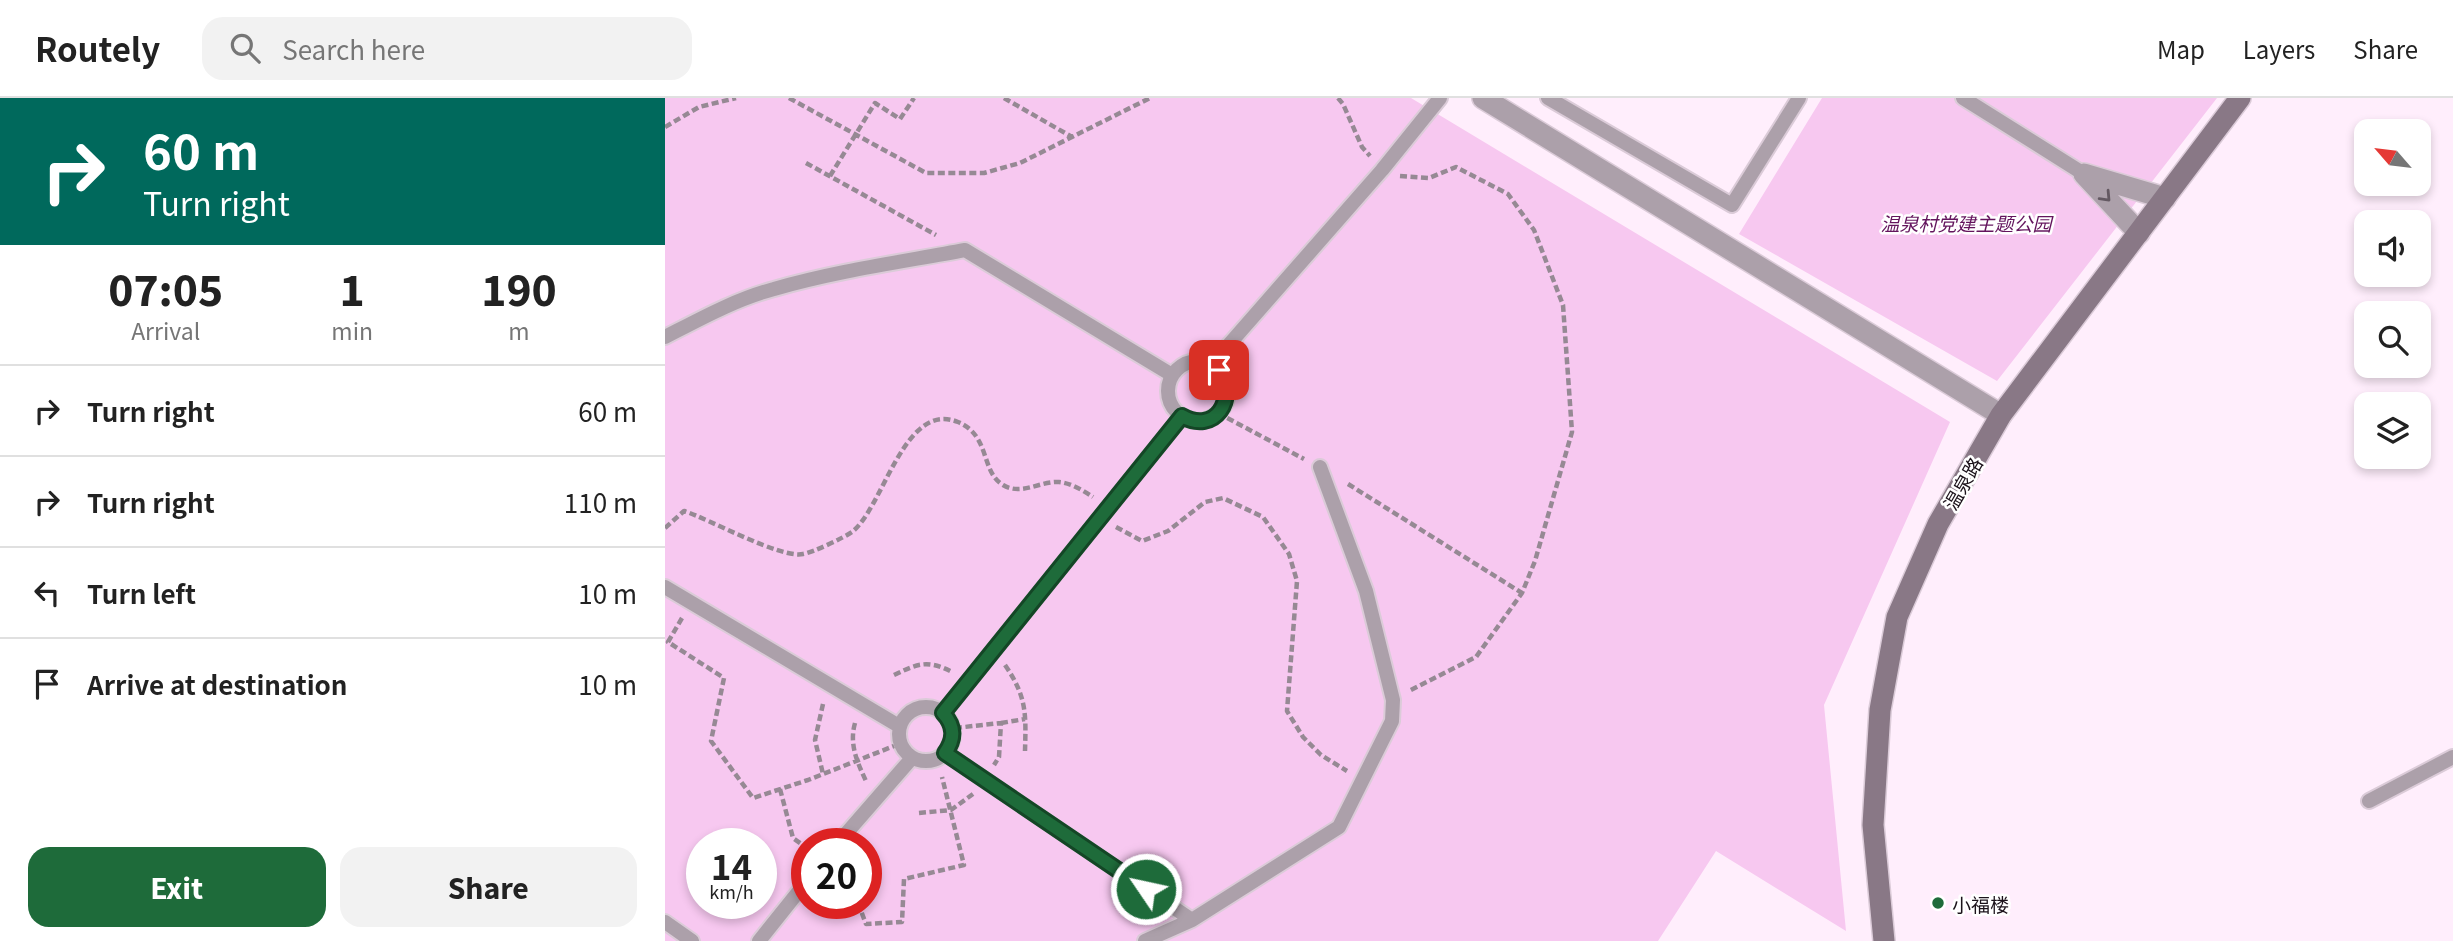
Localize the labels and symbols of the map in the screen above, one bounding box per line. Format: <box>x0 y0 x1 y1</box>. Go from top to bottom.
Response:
north arrow <box>2354 119 2431 196</box>
one-way arrow <box>2098 189 2111 202</box>
park label: 温泉村党建主题公园 <box>1880 209 2054 236</box>
pin <box>1189 340 1249 400</box>
street label: 温泉路 <box>1936 452 1988 514</box>
speed limit sign: 20 <box>791 828 882 919</box>
position arrow <box>1109 852 1183 926</box>
place label: 小福楼 <box>1952 890 2009 917</box>
marker: 小福楼 <box>1930 895 1946 911</box>

